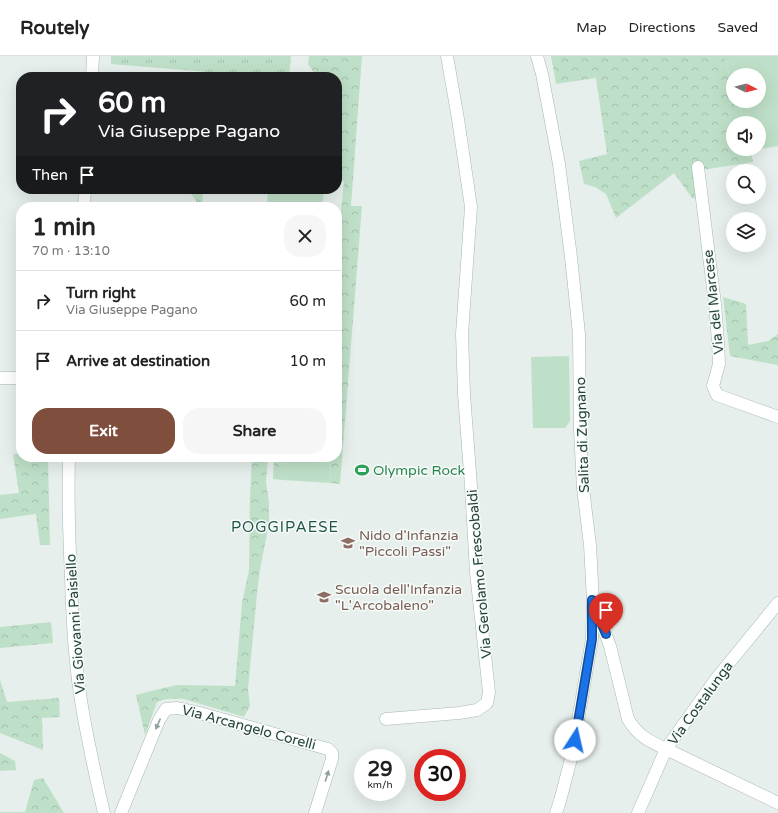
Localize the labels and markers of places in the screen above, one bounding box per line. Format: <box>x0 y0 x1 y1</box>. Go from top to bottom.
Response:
sports icon: Olympic Rock <box>354 462 370 478</box>
place label: Olympic Rock <box>373 462 465 479</box>
place label: Nido d'Infanzia "Piccoli Passi" <box>359 527 459 560</box>
school or university icon: Nido d'Infanzia "Piccoli Passi" <box>340 535 356 551</box>
place label: Scuola dell'Infanzia "L'Arcobaleno" <box>335 581 462 614</box>
school or university icon: Scuola dell'Infanzia "L'Arcobaleno" <box>316 589 332 605</box>
pin <box>589 593 623 634</box>

